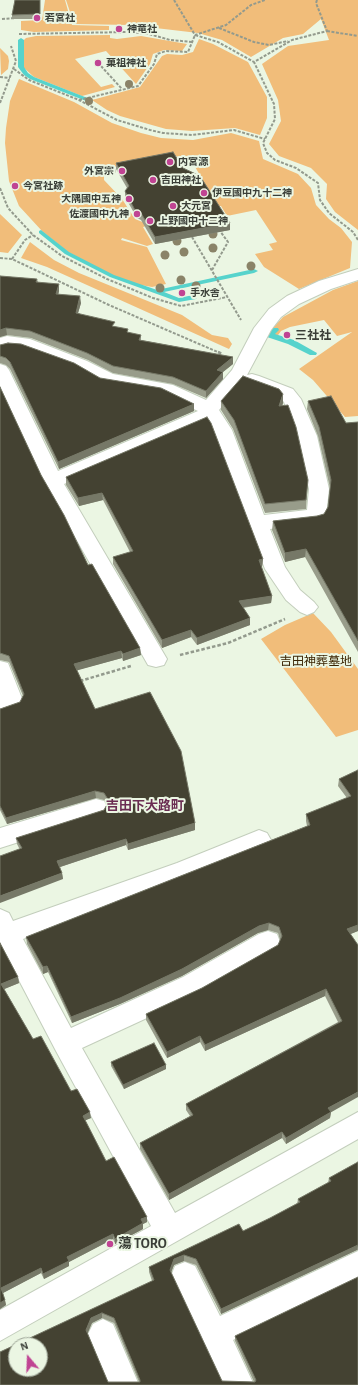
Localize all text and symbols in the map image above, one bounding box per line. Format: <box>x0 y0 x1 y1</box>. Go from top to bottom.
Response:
place label: 若宮社 <box>45 12 75 24</box>
marker: 若宮社 <box>32 13 42 23</box>
place label: 神竜社 <box>127 23 157 35</box>
marker: 神竜社 <box>114 24 124 34</box>
place label: 菓祖神社 <box>106 57 146 69</box>
marker: 菓祖神社 <box>93 58 103 68</box>
place label: 内宮源 <box>178 156 208 168</box>
marker: 内宮源 <box>165 157 175 167</box>
place label: 外宮宗 <box>84 165 114 177</box>
marker: 外宮宗 <box>117 166 127 176</box>
place label: 吉田神社 <box>161 174 201 186</box>
marker: 吉田神社 <box>148 175 158 185</box>
place label: 今宮社跡 <box>23 180 63 192</box>
marker: 今宮社跡 <box>10 181 20 191</box>
place label: 伊豆國中九十二神 <box>212 187 292 199</box>
marker: 伊豆國中九十二神 <box>199 188 209 198</box>
place label: 大隅國中五神 <box>61 193 121 205</box>
marker: 大隅國中五神 <box>124 194 134 204</box>
place label: 大元宮 <box>181 200 211 212</box>
marker: 大元宮 <box>168 201 178 211</box>
place label: 佐渡國中九神 <box>69 208 129 220</box>
marker: 佐渡國中九神 <box>132 209 142 219</box>
place label: 上野國中十二神 <box>158 215 228 227</box>
marker: 上野國中十二神 <box>145 216 155 226</box>
place label: 手水舎 <box>190 287 220 299</box>
marker: 手水舎 <box>177 288 187 298</box>
place label: 三社社 <box>295 328 331 342</box>
marker: 三社社 <box>282 330 292 340</box>
park label: 吉田神葬墓地 <box>280 654 352 668</box>
district label: 吉田下大路町 <box>106 798 184 814</box>
place label: 蕩 TORO <box>118 1236 167 1252</box>
marker: 蕩 TORO <box>105 1239 115 1249</box>
north arrow <box>8 1337 48 1377</box>
text: N <box>19 1340 30 1353</box>

